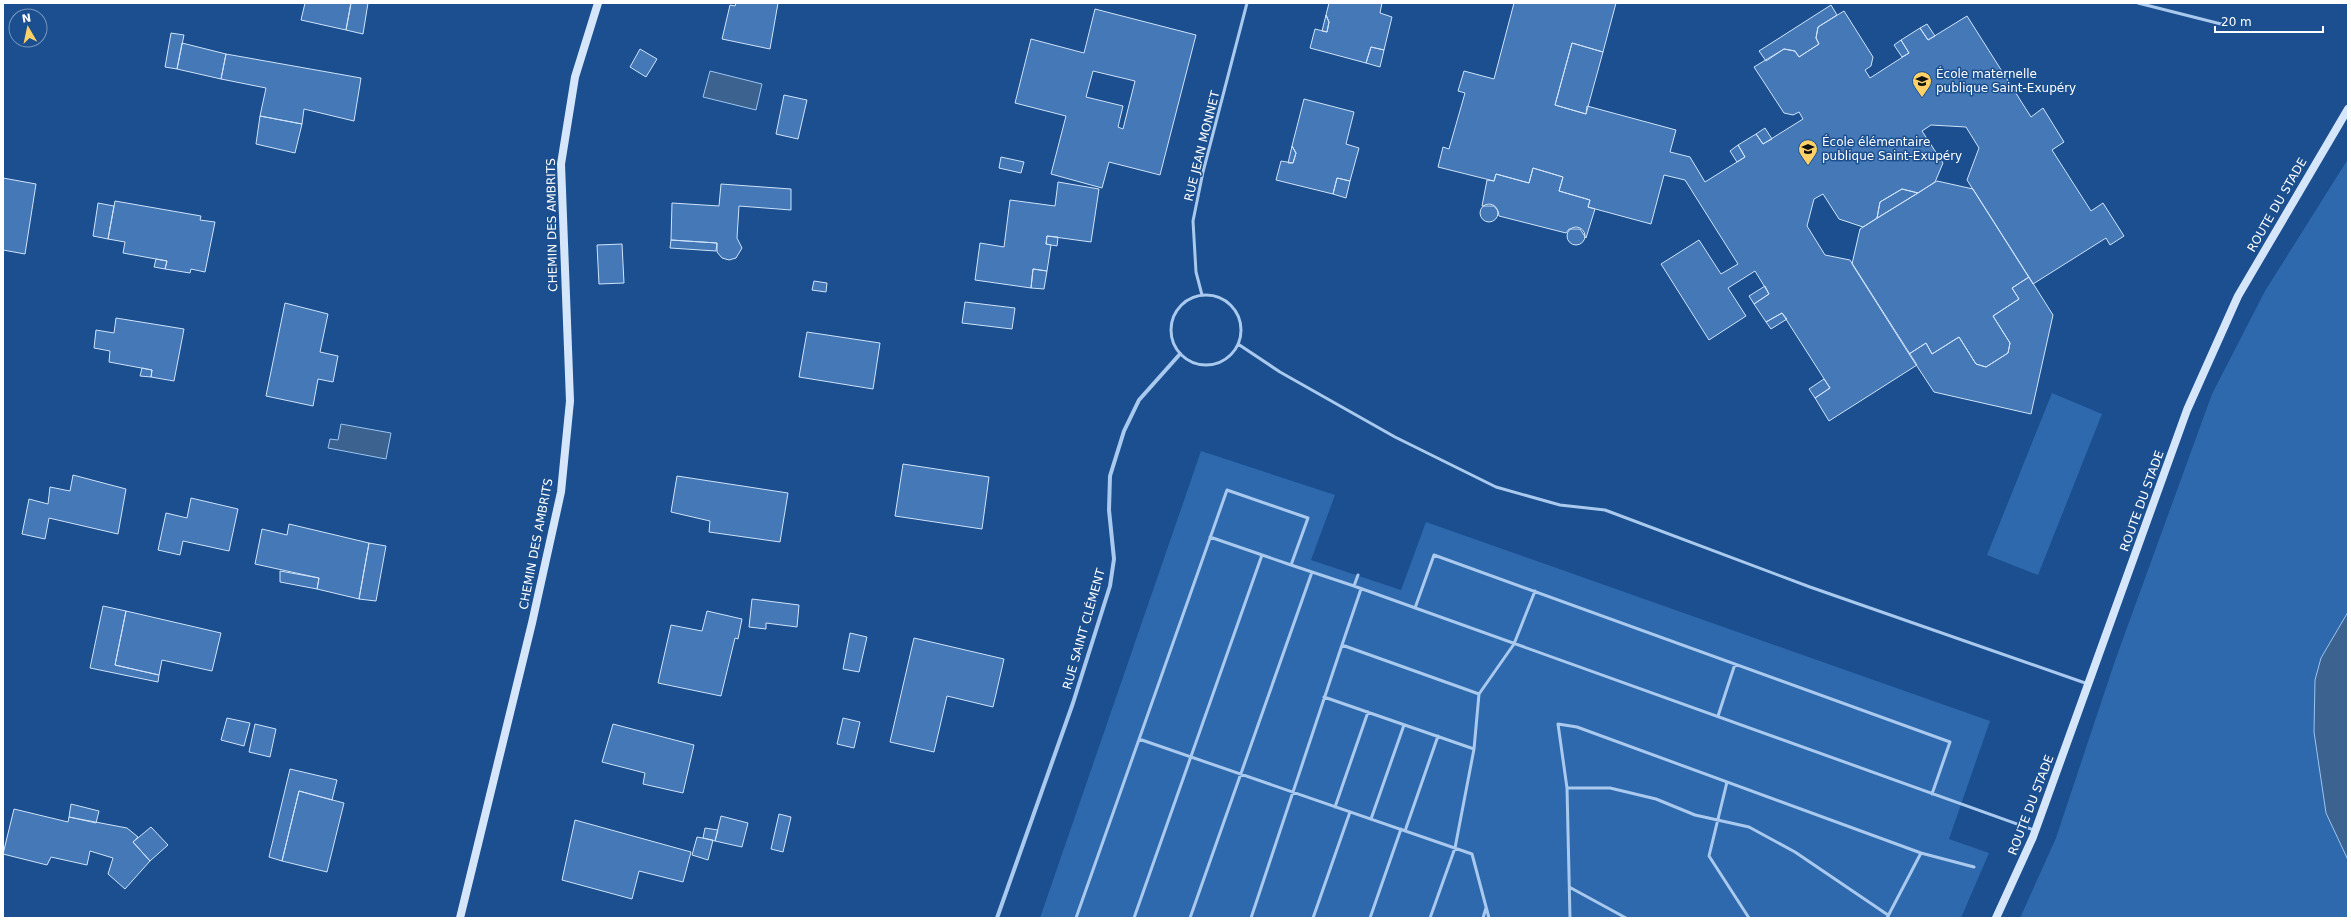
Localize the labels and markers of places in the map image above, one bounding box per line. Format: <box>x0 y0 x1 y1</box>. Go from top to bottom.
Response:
place label: École maternelle publique Saint-Exupéry <box>1936 66 2076 95</box>
school or university icon: École maternelle publique Saint-Exupéry <box>1911 70 1933 98</box>
place label: École élémentaire publique Saint-Exupéry <box>1822 134 1962 163</box>
school or university icon: École élémentaire publique Saint-Exupéry <box>1797 138 1819 166</box>

